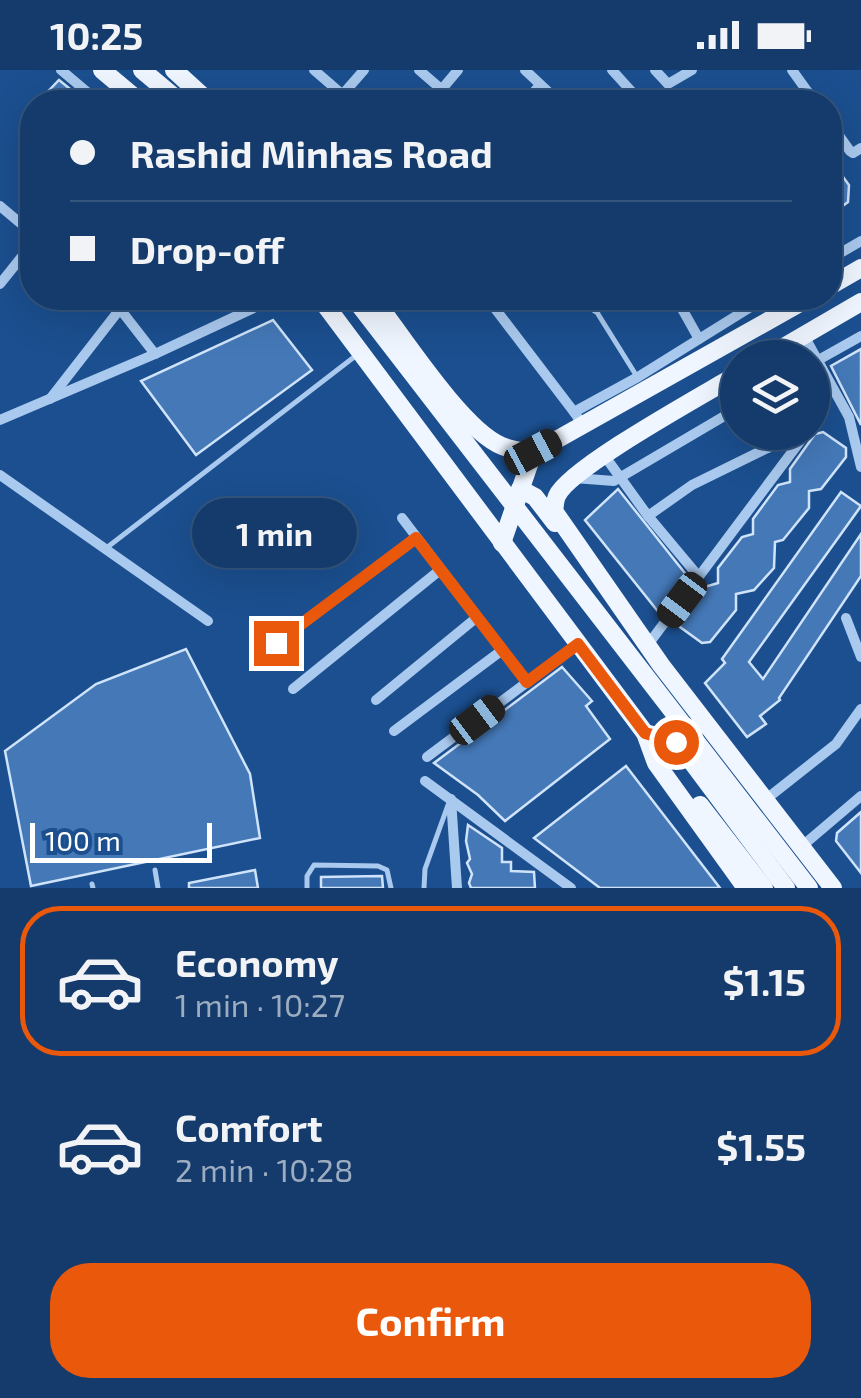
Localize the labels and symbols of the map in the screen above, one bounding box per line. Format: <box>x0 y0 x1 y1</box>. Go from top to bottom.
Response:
car <box>499 425 567 479</box>
callout: 1 min <box>194 498 358 568</box>
car <box>652 567 712 633</box>
route end <box>254 621 299 666</box>
car <box>444 690 510 750</box>
route start <box>654 720 699 765</box>
scale bar <box>30 818 212 863</box>

